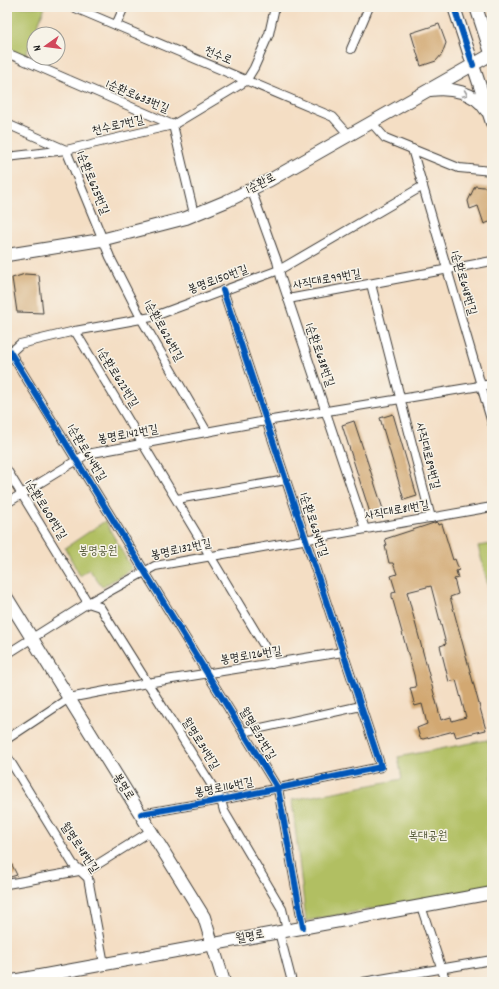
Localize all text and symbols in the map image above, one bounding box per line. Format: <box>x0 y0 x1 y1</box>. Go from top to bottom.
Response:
north arrow <box>26 26 66 66</box>
text: N <box>30 43 47 53</box>
street label: 천수로 <box>201 43 235 69</box>
street label: 1순환로633번길 <box>103 76 172 118</box>
one-way arrow <box>461 89 468 97</box>
street label: 천수로7번길 <box>90 112 146 140</box>
street label: 1순환로625번길 <box>71 148 113 218</box>
street label: 1순환로 <box>243 169 279 199</box>
street label: 1순환로648번길 <box>446 249 480 318</box>
street label: 봉명로150번길 <box>185 261 251 299</box>
street label: 사직대로99번길 <box>292 266 363 294</box>
street label: 1순환로626번길 <box>139 297 187 365</box>
street label: 1순환로638번길 <box>300 321 338 390</box>
street label: 1순환로622번길 <box>92 345 142 411</box>
street label: 1순환로614번길 <box>62 421 110 485</box>
street label: 봉명로142번길 <box>96 421 160 449</box>
street label: 사직대로89번길 <box>410 421 444 491</box>
street label: 1순환로608번길 <box>20 477 70 544</box>
street label: 1순환로634번길 <box>295 490 332 560</box>
street label: 사직대로81번길 <box>363 497 431 525</box>
street label: 봉명로132번길 <box>149 535 213 565</box>
park label: 봉명공원 <box>79 543 117 560</box>
street label: 봉명로126번길 <box>219 643 283 669</box>
street label: 월명로32번길 <box>235 704 280 764</box>
street label: 월명로34번길 <box>177 715 223 774</box>
street label: 봉명로 <box>108 770 138 804</box>
street label: 봉명로116번길 <box>193 774 255 802</box>
street label: 월명로48번길 <box>56 819 102 877</box>
park label: 복대공원 <box>409 828 447 845</box>
street label: 월명로 <box>234 926 266 948</box>

